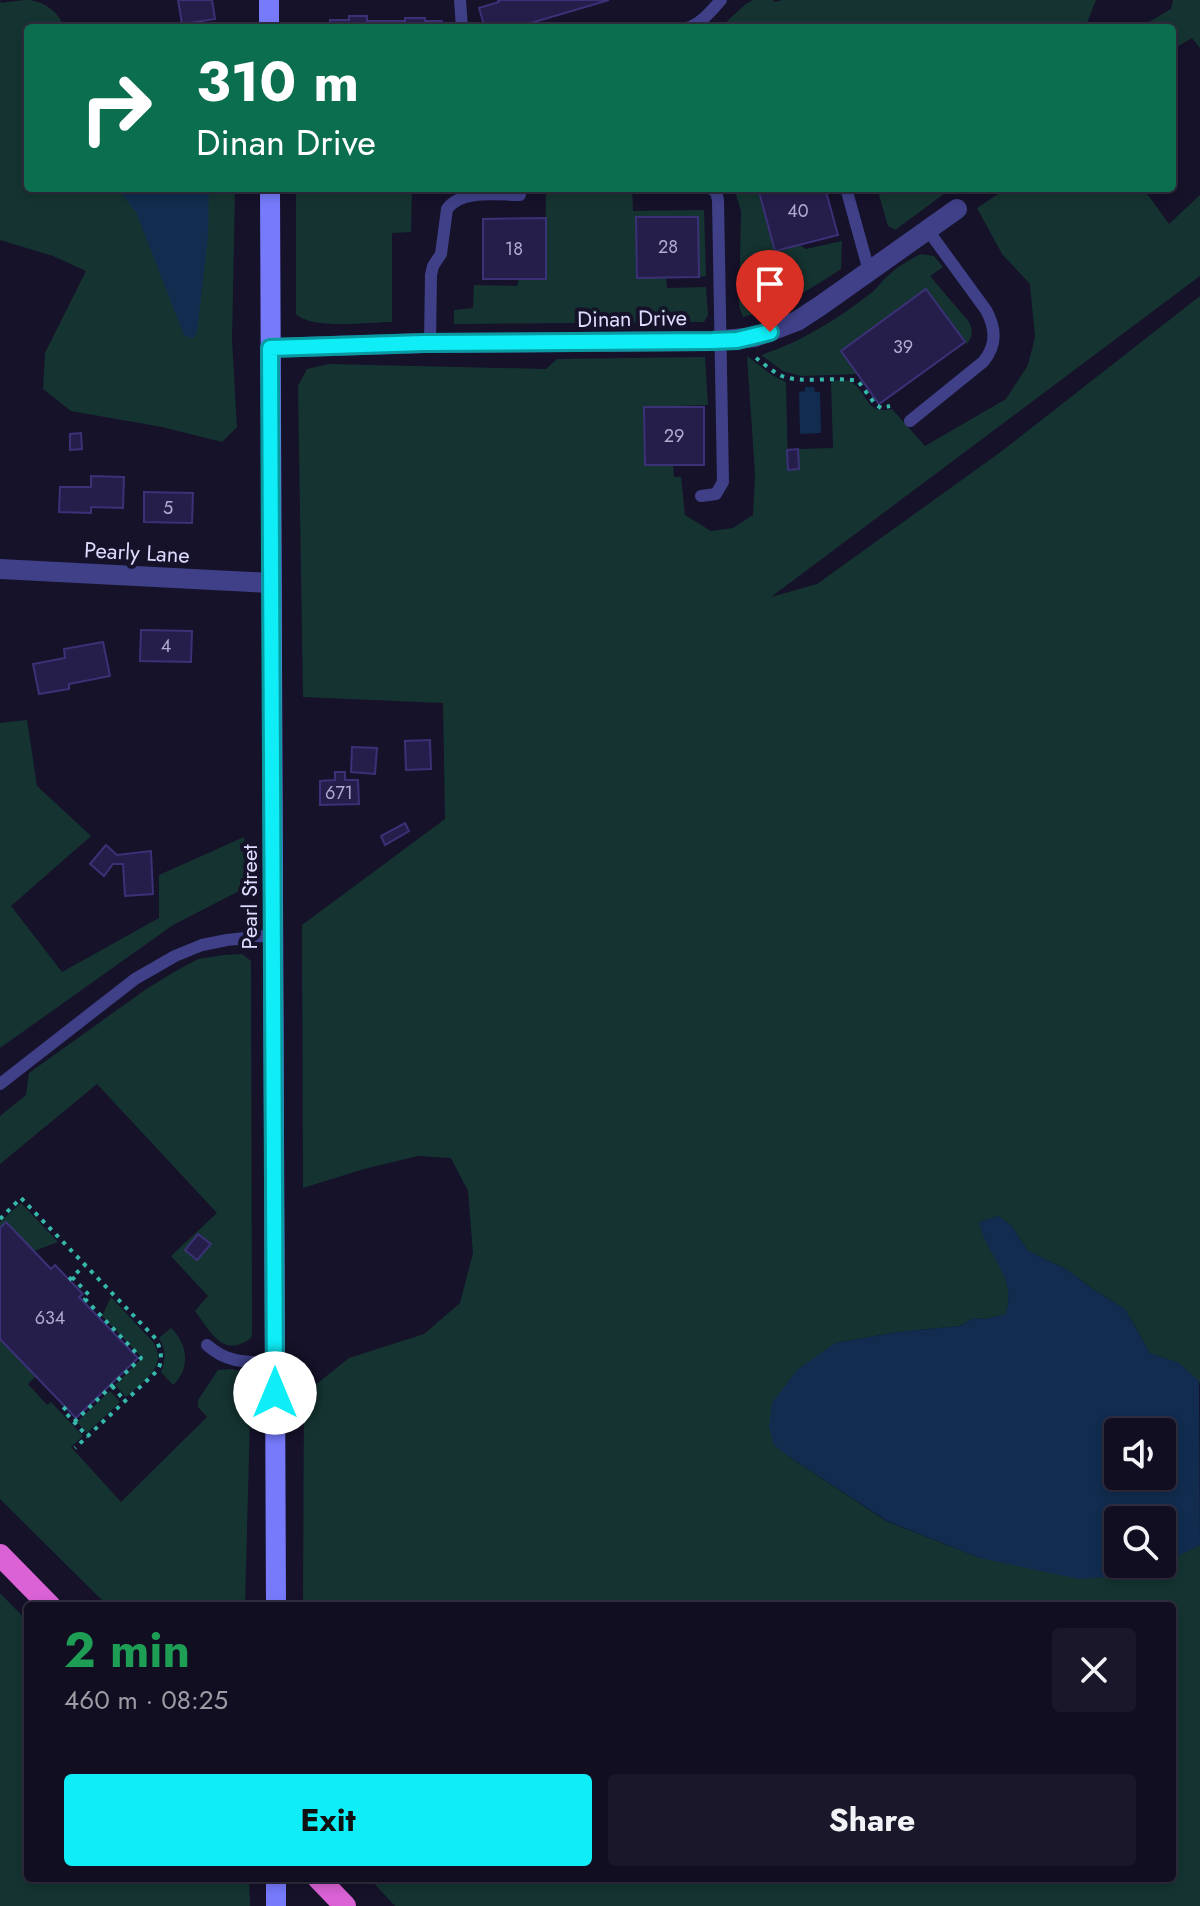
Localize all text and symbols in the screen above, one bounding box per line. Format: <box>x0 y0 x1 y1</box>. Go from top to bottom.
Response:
text: 310 m <box>196 41 359 122</box>
icon: right <box>64 56 168 160</box>
text: Dinan Drive <box>196 116 376 168</box>
house number: 40 <box>787 198 809 224</box>
house number: 28 <box>658 234 678 260</box>
house number: 18 <box>505 236 523 262</box>
pin <box>736 250 804 332</box>
icon: arrive <box>748 262 792 306</box>
street label: Dinan Drive <box>577 301 687 335</box>
house number: 39 <box>893 334 913 360</box>
house number: 29 <box>664 423 684 449</box>
house number: 5 <box>163 495 173 521</box>
street label: Pearly Lane <box>83 533 191 571</box>
house number: 4 <box>161 633 171 659</box>
house number: 671 <box>325 780 353 806</box>
street label: Pearl Street <box>233 844 265 950</box>
house number: 634 <box>35 1305 65 1331</box>
position arrow <box>233 1351 317 1435</box>
map controls <box>1104 1418 1176 1578</box>
button: sound <box>1104 1418 1176 1490</box>
button: search <box>1104 1506 1176 1578</box>
text: 2 min <box>64 1616 190 1685</box>
button: close <box>1052 1628 1136 1712</box>
text: 460 m · 08:25 <box>64 1681 228 1719</box>
button: Exit <box>64 1774 592 1866</box>
button: Share <box>608 1774 1136 1866</box>

